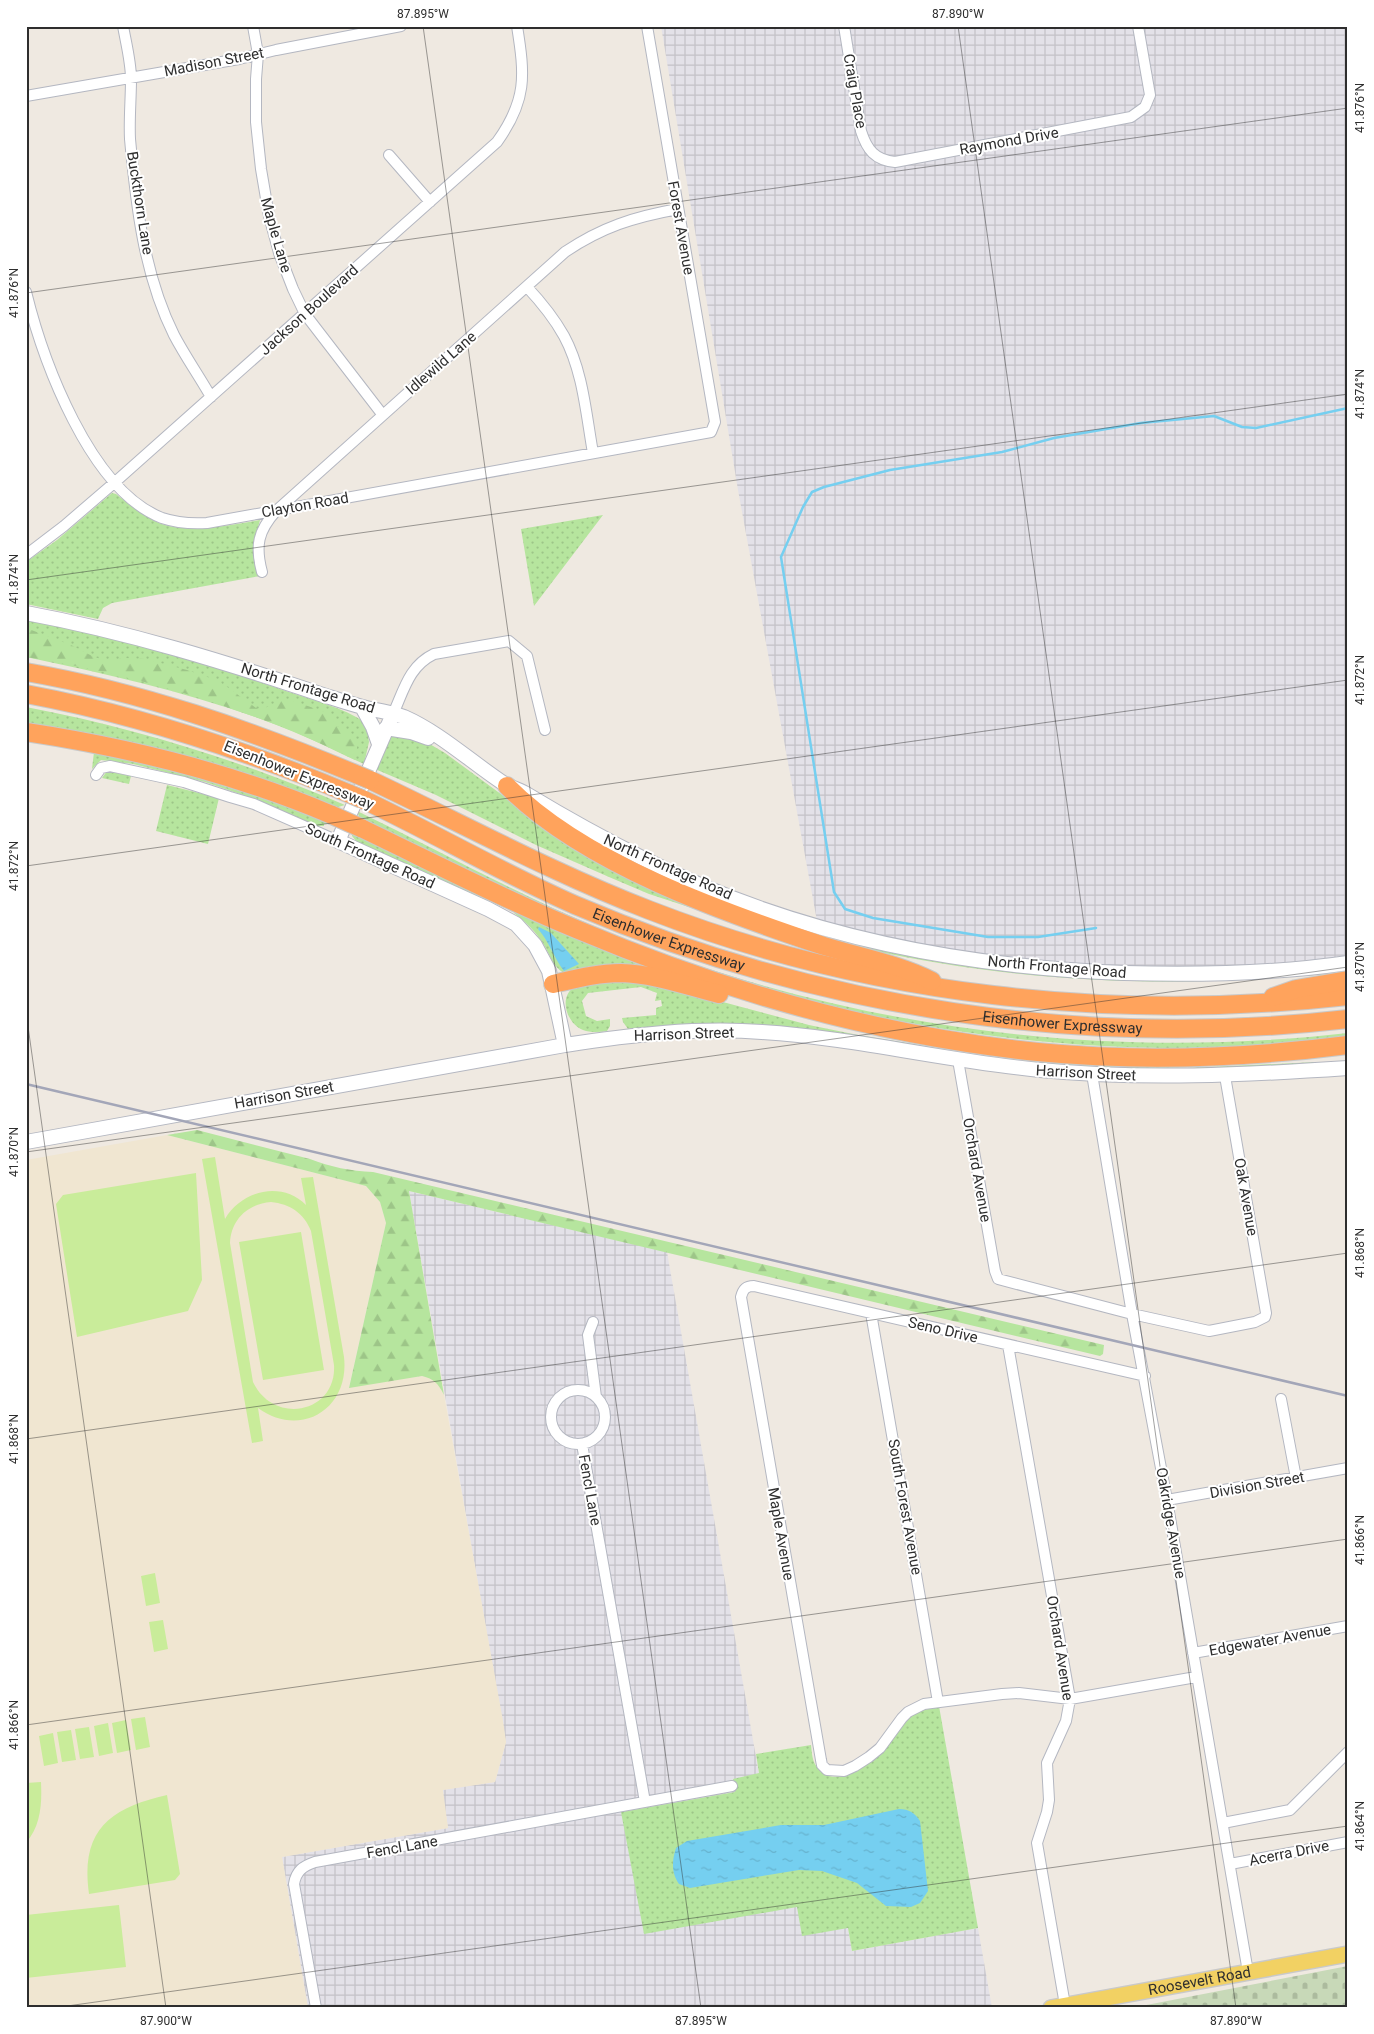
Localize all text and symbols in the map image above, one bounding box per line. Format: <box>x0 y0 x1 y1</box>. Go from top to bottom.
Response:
text: 87.895°W <box>397 7 449 21</box>
text: 87.890°W <box>932 7 984 21</box>
street label: Madison Street <box>163 43 265 80</box>
street label: Craig Place <box>840 52 870 130</box>
text: 41.876°N <box>1353 83 1367 133</box>
street label: Raymond Drive <box>958 123 1060 159</box>
street label: Buckthorn Lane <box>123 150 157 256</box>
street label: Forest Avenue <box>664 180 698 276</box>
street label: Maple Lane <box>257 195 295 275</box>
street label: Jackson Boulevard <box>256 261 362 359</box>
text: 41.876°N <box>7 268 21 318</box>
street label: Idlewild Lane <box>402 328 480 398</box>
text: 41.874°N <box>1353 369 1367 419</box>
street label: Clayton Road <box>260 488 350 522</box>
text: 41.874°N <box>7 554 21 604</box>
text: 41.872°N <box>1353 655 1367 705</box>
street label: North Frontage Road <box>239 659 377 717</box>
street label: Eisenhower Expressway <box>221 737 377 813</box>
street label: South Frontage Road <box>302 819 438 893</box>
street label: North Frontage Road <box>601 830 735 904</box>
text: 41.872°N <box>7 841 21 891</box>
street label: Eisenhower Expressway <box>590 904 747 975</box>
text: 41.870°N <box>1353 942 1367 992</box>
street label: North Frontage Road <box>987 952 1127 982</box>
street label: Eisenhower Expressway <box>981 1007 1143 1037</box>
street label: Harrison Street <box>633 1023 735 1045</box>
street label: Harrison Street <box>1035 1061 1137 1085</box>
street label: Harrison Street <box>233 1077 335 1113</box>
street label: Orchard Avenue <box>959 1116 995 1224</box>
text: 41.870°N <box>7 1127 21 1177</box>
street label: Oak Avenue <box>1230 1157 1262 1237</box>
text: 41.868°N <box>1353 1228 1367 1278</box>
street label: Seno Drive <box>906 1313 980 1347</box>
text: 41.868°N <box>7 1414 21 1464</box>
street label: South Forest Avenue <box>884 1438 926 1576</box>
street label: Fencl Lane <box>575 1453 605 1527</box>
street label: Oakridge Avenue <box>1152 1466 1190 1580</box>
street label: Division Street <box>1208 1468 1306 1502</box>
street label: Maple Avenue <box>764 1486 798 1582</box>
text: 41.866°N <box>1353 1515 1367 1565</box>
street label: Orchard Avenue <box>1043 1594 1077 1702</box>
street label: Edgewater Avenue <box>1208 1620 1332 1660</box>
text: 41.866°N <box>7 1700 21 1750</box>
text: 41.864°N <box>1353 1801 1367 1851</box>
street label: Fencl Lane <box>365 1832 439 1862</box>
street label: Acerra Drive <box>1248 1836 1331 1870</box>
street label: Roosevelt Road <box>1147 1963 1252 1999</box>
text: 87.900°W <box>140 2014 192 2028</box>
text: 87.895°W <box>675 2014 727 2028</box>
text: 87.890°W <box>1210 2014 1262 2028</box>

